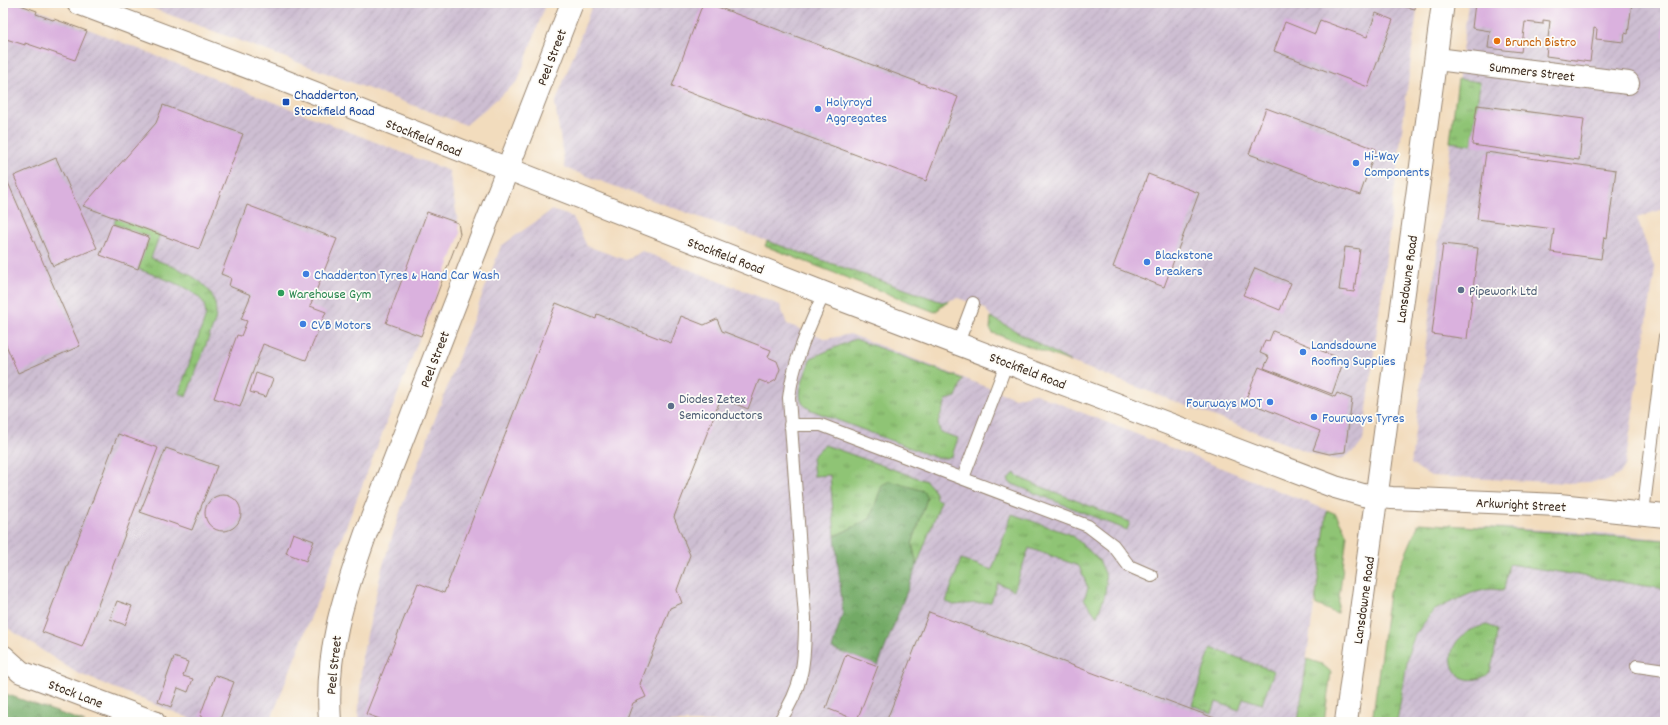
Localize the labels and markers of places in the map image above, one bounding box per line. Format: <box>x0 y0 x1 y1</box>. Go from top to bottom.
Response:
place label: Brunch Bistro <box>1505 33 1576 53</box>
marker: Brunch Bistro <box>1492 36 1502 46</box>
place label: Chadderton, Stockfield Road <box>294 86 375 122</box>
place label: Holyroyd Aggregates <box>826 93 887 129</box>
marker: Chadderton, Stockfield Road <box>281 97 291 107</box>
marker: Holyroyd Aggregates <box>813 104 823 114</box>
place label: Hi-Way Components <box>1364 147 1430 183</box>
marker: Hi-Way Components <box>1351 158 1361 168</box>
place label: Blackstone Breakers <box>1155 246 1213 282</box>
marker: Blackstone Breakers <box>1142 257 1152 267</box>
place label: Chadderton Tyres & Hand Car Wash <box>314 266 499 286</box>
marker: Chadderton Tyres & Hand Car Wash <box>301 269 311 279</box>
place label: Pipework Ltd <box>1469 282 1537 302</box>
place label: Warehouse Gym <box>289 285 371 305</box>
marker: Pipework Ltd <box>1456 285 1466 295</box>
marker: Warehouse Gym <box>276 288 286 298</box>
place label: CVB Motors <box>311 316 372 336</box>
marker: CVB Motors <box>298 319 308 329</box>
place label: Landsdowne Roofing Supplies <box>1311 336 1396 372</box>
marker: Landsdowne Roofing Supplies <box>1298 347 1308 357</box>
place label: Diodes Zetex Semiconductors <box>679 390 763 426</box>
place label: Fourways MOT <box>1186 394 1262 414</box>
marker: Fourways MOT <box>1265 397 1275 407</box>
marker: Diodes Zetex Semiconductors <box>666 401 676 411</box>
place label: Fourways Tyres <box>1322 409 1405 429</box>
marker: Fourways Tyres <box>1309 412 1319 422</box>

